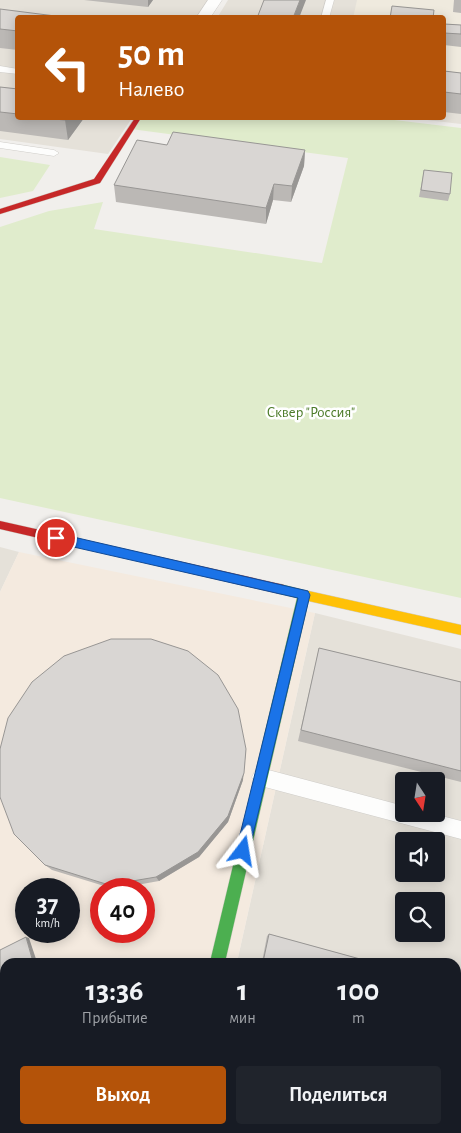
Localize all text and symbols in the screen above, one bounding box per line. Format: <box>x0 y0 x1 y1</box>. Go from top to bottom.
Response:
icon: left <box>35 35 100 100</box>
text: 50 m <box>118 37 185 72</box>
text: Налево <box>118 78 184 100</box>
park label: Сквер "Россия" <box>267 405 355 420</box>
pin <box>35 517 77 559</box>
icon: arrive <box>42 524 70 552</box>
north arrow <box>395 772 445 822</box>
map controls <box>395 772 445 942</box>
position arrow <box>216 824 268 876</box>
button: sound <box>395 832 445 882</box>
speed limit sign: 40 <box>90 878 155 943</box>
text: 37 <box>37 892 58 917</box>
button: search <box>395 892 445 942</box>
text: km/h <box>35 917 60 929</box>
text: 13:36 <box>86 976 144 1006</box>
text: 1 <box>237 976 248 1006</box>
text: 100 <box>337 976 379 1006</box>
text: Прибытие <box>82 1010 148 1026</box>
text: мин <box>229 1010 256 1026</box>
text: m <box>352 1010 365 1026</box>
button: Выход <box>20 1066 226 1124</box>
button: Поделиться <box>236 1066 441 1124</box>

